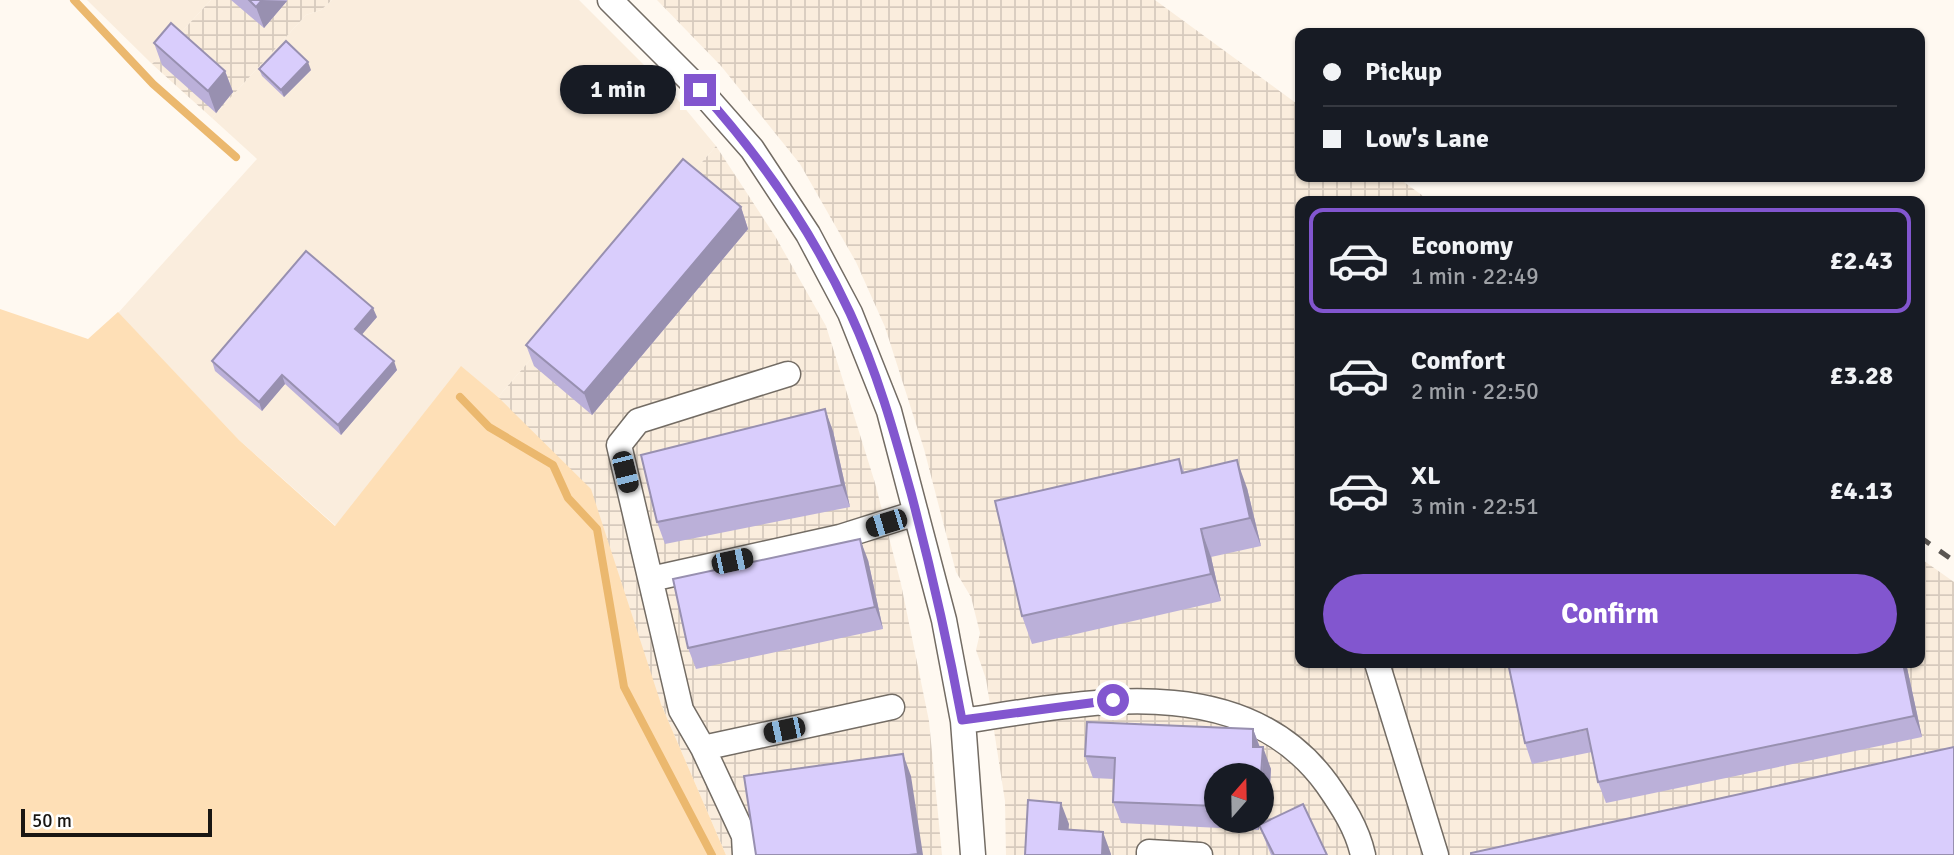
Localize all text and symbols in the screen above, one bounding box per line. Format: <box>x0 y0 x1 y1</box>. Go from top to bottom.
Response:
text: Pickup <box>1365 56 1442 88</box>
callout: 1 min <box>560 66 676 114</box>
route end <box>684 74 716 106</box>
text: 1 min <box>590 75 646 104</box>
text: Low's Lane <box>1365 123 1489 155</box>
icon: car <box>1327 229 1390 292</box>
text: Economy <box>1411 230 1513 262</box>
text: £2.43 <box>1829 245 1893 277</box>
text: 1 min · 22:49 <box>1411 262 1539 291</box>
icon: car <box>1327 344 1390 407</box>
text: Comfort <box>1411 345 1505 377</box>
text: £3.28 <box>1829 360 1893 392</box>
text: 2 min · 22:50 <box>1411 377 1539 406</box>
car <box>610 449 641 495</box>
icon: car <box>1327 459 1390 522</box>
text: XL <box>1411 460 1441 492</box>
text: £4.13 <box>1829 475 1893 507</box>
text: 3 min · 22:51 <box>1411 492 1539 521</box>
car <box>863 507 910 539</box>
car <box>710 546 755 576</box>
button: Confirm <box>1323 574 1897 654</box>
route start <box>1097 684 1129 716</box>
car <box>762 715 807 745</box>
north arrow <box>1204 763 1274 833</box>
map controls <box>1204 763 1274 833</box>
scale bar <box>21 806 212 838</box>
text: 50 m <box>32 809 72 833</box>

